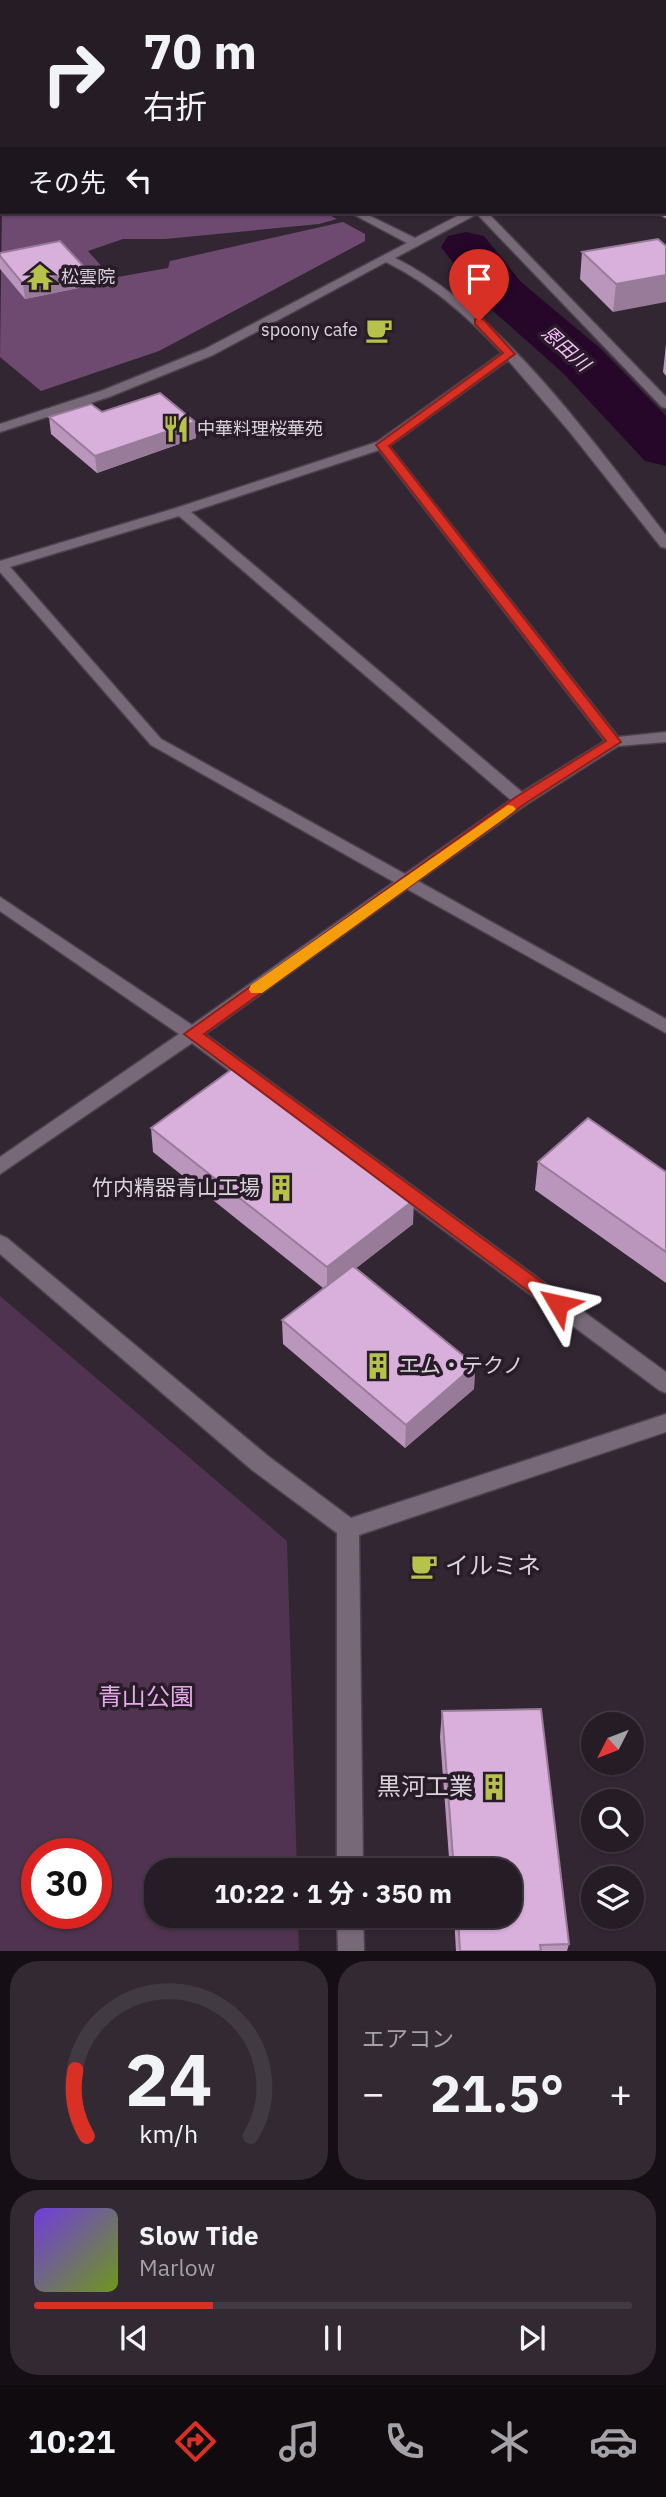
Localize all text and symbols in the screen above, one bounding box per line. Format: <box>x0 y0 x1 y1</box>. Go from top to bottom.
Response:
text: 70 m <box>143 19 257 82</box>
icon: right <box>28 28 119 119</box>
text: 右折 <box>143 85 207 127</box>
icon: left <box>120 161 158 199</box>
text: その先 <box>28 165 106 199</box>
pin <box>449 249 509 321</box>
icon: arrive <box>460 260 498 298</box>
temple icon: 松雲院 <box>25 262 55 292</box>
place label: 松雲院 <box>61 265 115 288</box>
cafe icon: spoony cafe <box>364 315 394 345</box>
place label: spoony cafe <box>261 318 358 341</box>
water label: 恩田川 <box>537 320 597 377</box>
restaurant icon: 中華料理桜華苑 <box>161 414 191 444</box>
place label: 中華料理桜華苑 <box>197 417 323 440</box>
place label: 竹内精器青山工場 <box>92 1173 260 1201</box>
building icon: 竹内精器青山工場 <box>266 1173 296 1203</box>
position arrow <box>521 1267 595 1341</box>
building icon: エム・テクノ <box>363 1351 393 1381</box>
place label: エム・テクノ <box>399 1351 524 1379</box>
place label: イルミネ <box>445 1549 541 1581</box>
cafe icon: イルミネ <box>409 1551 439 1581</box>
park label: 青山公園 <box>98 1680 194 1712</box>
north arrow <box>581 1712 644 1774</box>
map controls <box>581 1712 644 1929</box>
place label: 黒河工業 <box>377 1770 473 1802</box>
building icon: 黒河工業 <box>479 1772 509 1802</box>
button: search <box>581 1789 644 1852</box>
speed limit sign: 30 <box>21 1838 112 1929</box>
button: layers <box>581 1866 644 1929</box>
text: 10:22 · 1 分 · 350 m <box>214 1876 452 1910</box>
text: エアコン <box>362 2023 454 2053</box>
text: 24 <box>125 2032 213 2127</box>
text: 21.5° <box>430 2059 564 2126</box>
text: − <box>362 2068 385 2117</box>
text: + <box>609 2068 632 2117</box>
text: km/h <box>140 2117 198 2150</box>
text: Slow Tide <box>139 2218 259 2252</box>
text: Marlow <box>139 2252 215 2282</box>
icon: previous <box>115 2319 153 2357</box>
icon: pause <box>314 2319 352 2357</box>
icon: next <box>513 2319 551 2357</box>
icon: directions <box>171 2417 220 2466</box>
icon: music <box>275 2417 324 2466</box>
icon: phone <box>380 2417 429 2466</box>
icon: climate <box>485 2417 534 2466</box>
icon: car <box>589 2417 638 2466</box>
text: 10:21 <box>28 2420 115 2462</box>

